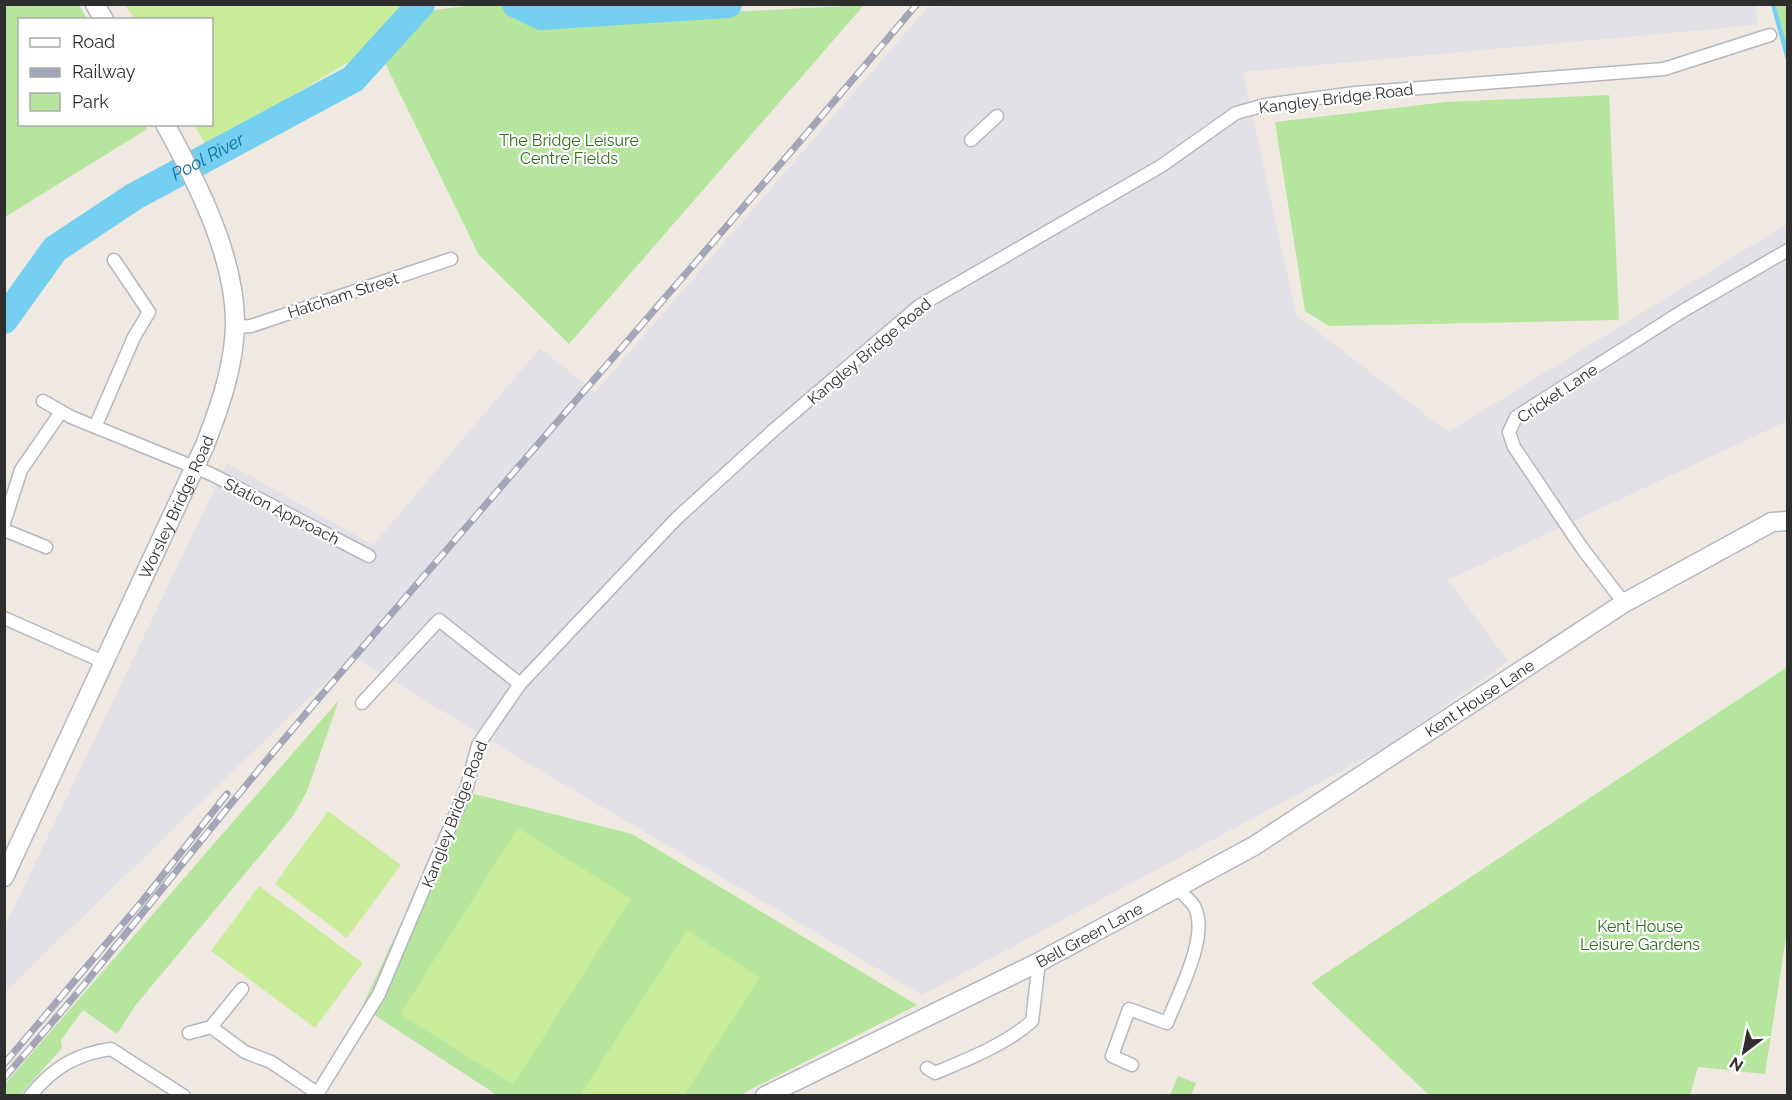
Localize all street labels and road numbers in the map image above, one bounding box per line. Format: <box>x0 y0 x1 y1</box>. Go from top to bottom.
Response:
street label: Kangley Bridge Road <box>1258 80 1414 117</box>
street label: Hatcham Street <box>285 268 402 322</box>
street label: Kangley Bridge Road <box>804 294 935 409</box>
street label: Cricket Lane <box>1514 360 1601 427</box>
street label: Worsley Bridge Road <box>135 433 218 582</box>
street label: Station Approach <box>221 474 343 549</box>
street label: Kent House Lane <box>1422 656 1538 741</box>
street label: Kangley Bridge Road <box>418 738 491 890</box>
street label: Bell Green Lane <box>1033 899 1146 972</box>

